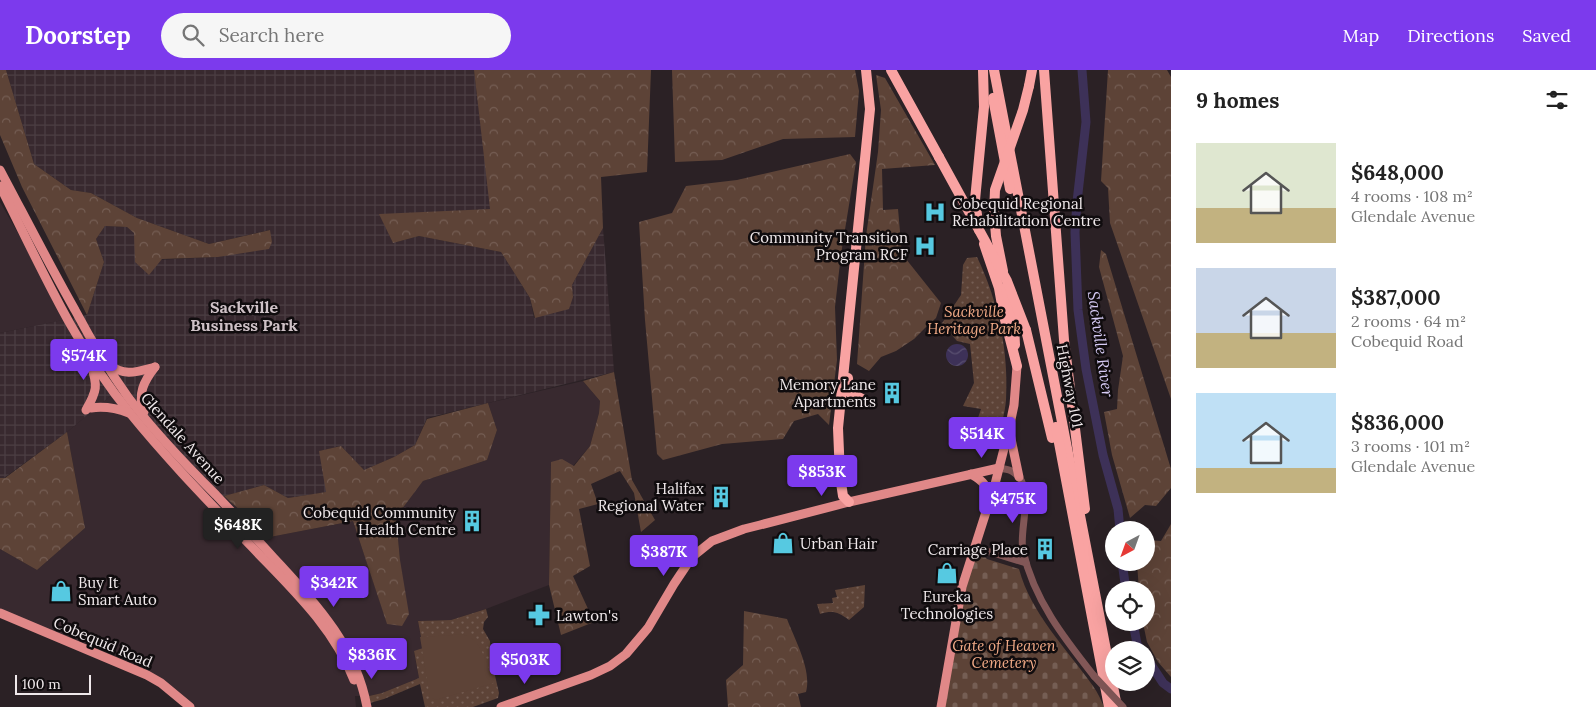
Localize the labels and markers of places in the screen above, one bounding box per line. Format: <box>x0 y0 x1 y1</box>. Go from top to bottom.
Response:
place label: Cobequid Regional Rehabilitation Centre <box>952 194 1101 230</box>
hospital icon: Cobequid Regional Rehabilitation Centre <box>922 199 948 225</box>
place label: Community Transition Program RCF <box>750 228 908 264</box>
hospital icon: Community Transition Program RCF <box>912 233 938 259</box>
pin: $574K <box>49 338 119 381</box>
place label: Memory Lane Apartments <box>779 375 876 411</box>
building icon: Memory Lane Apartments <box>879 380 905 406</box>
pin: $514K <box>947 416 1017 459</box>
pin: $853K <box>787 454 857 497</box>
place label: Halifax Regional Water <box>598 479 704 515</box>
pin: $475K <box>978 482 1048 524</box>
building icon: Halifax Regional Water <box>708 484 734 510</box>
place label: Cobequid Community Health Centre <box>303 503 456 539</box>
pin: $648K <box>203 508 273 550</box>
building icon: Cobequid Community Health Centre <box>459 508 485 534</box>
shop icon: Urban Hair <box>770 530 796 556</box>
pin: $387K <box>629 534 699 577</box>
place label: Urban Hair <box>800 534 878 553</box>
building icon: Carriage Place <box>1032 536 1058 562</box>
place label: Carriage Place <box>928 540 1028 559</box>
shop icon: Eureka Technologies <box>934 560 960 586</box>
pin: $342K <box>299 566 369 608</box>
place label: Buy It Smart Auto <box>78 573 157 609</box>
shop icon: Buy It Smart Auto <box>48 578 74 604</box>
place label: Eureka Technologies <box>901 587 993 623</box>
pharmacy icon: Lawton's <box>526 602 552 628</box>
place label: Lawton's <box>556 606 618 625</box>
pin: $836K <box>337 638 407 680</box>
pin: $503K <box>490 642 560 685</box>

